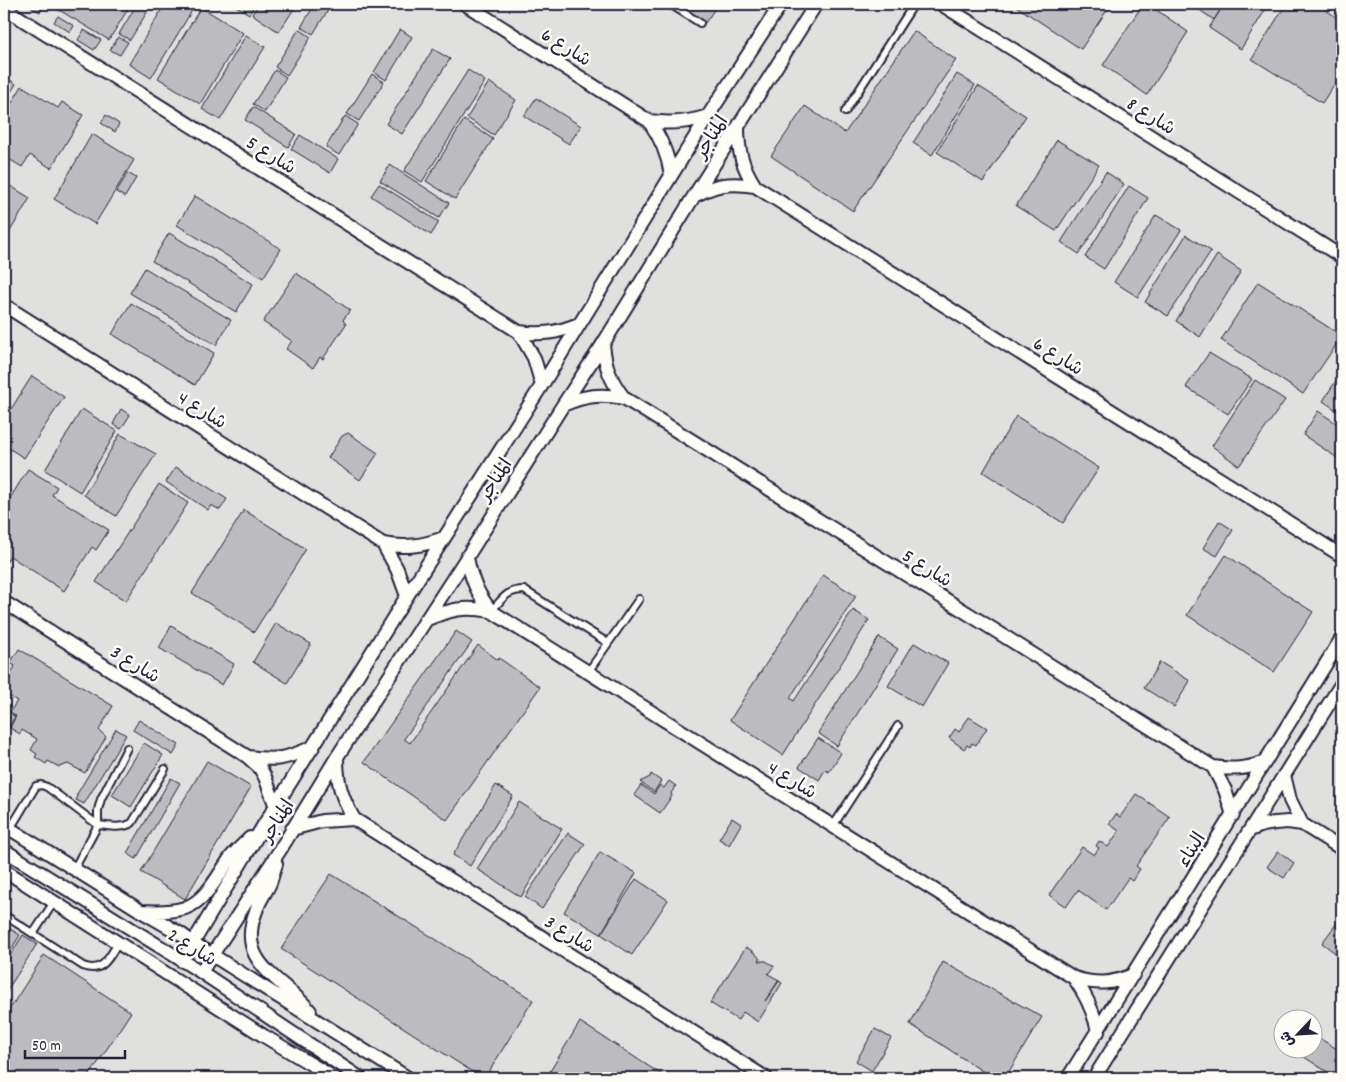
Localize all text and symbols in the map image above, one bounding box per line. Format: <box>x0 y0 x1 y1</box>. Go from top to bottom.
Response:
street label: شارع 6 <box>535 23 596 75</box>
street label: شارع 8 <box>1120 92 1180 143</box>
street label: المناجر <box>688 111 737 166</box>
street label: شارع 5 <box>240 131 300 183</box>
street label: شارع 6 <box>1027 332 1088 384</box>
street label: شارع 4 <box>171 386 231 438</box>
street label: المناجر <box>472 454 521 509</box>
street label: شارع 5 <box>896 544 956 596</box>
street label: شارع 3 <box>104 640 164 692</box>
street label: شارع 4 <box>761 756 821 808</box>
street label: المناجر <box>254 795 303 850</box>
street label: البناء <box>1172 828 1214 874</box>
street label: شارع 3 <box>538 910 598 962</box>
street label: شارع 2 <box>161 923 221 975</box>
north arrow <box>1274 1010 1324 1060</box>
scale bar <box>25 1027 125 1059</box>
text: ش <box>1276 1027 1300 1050</box>
text: 50 m <box>32 1036 61 1058</box>

